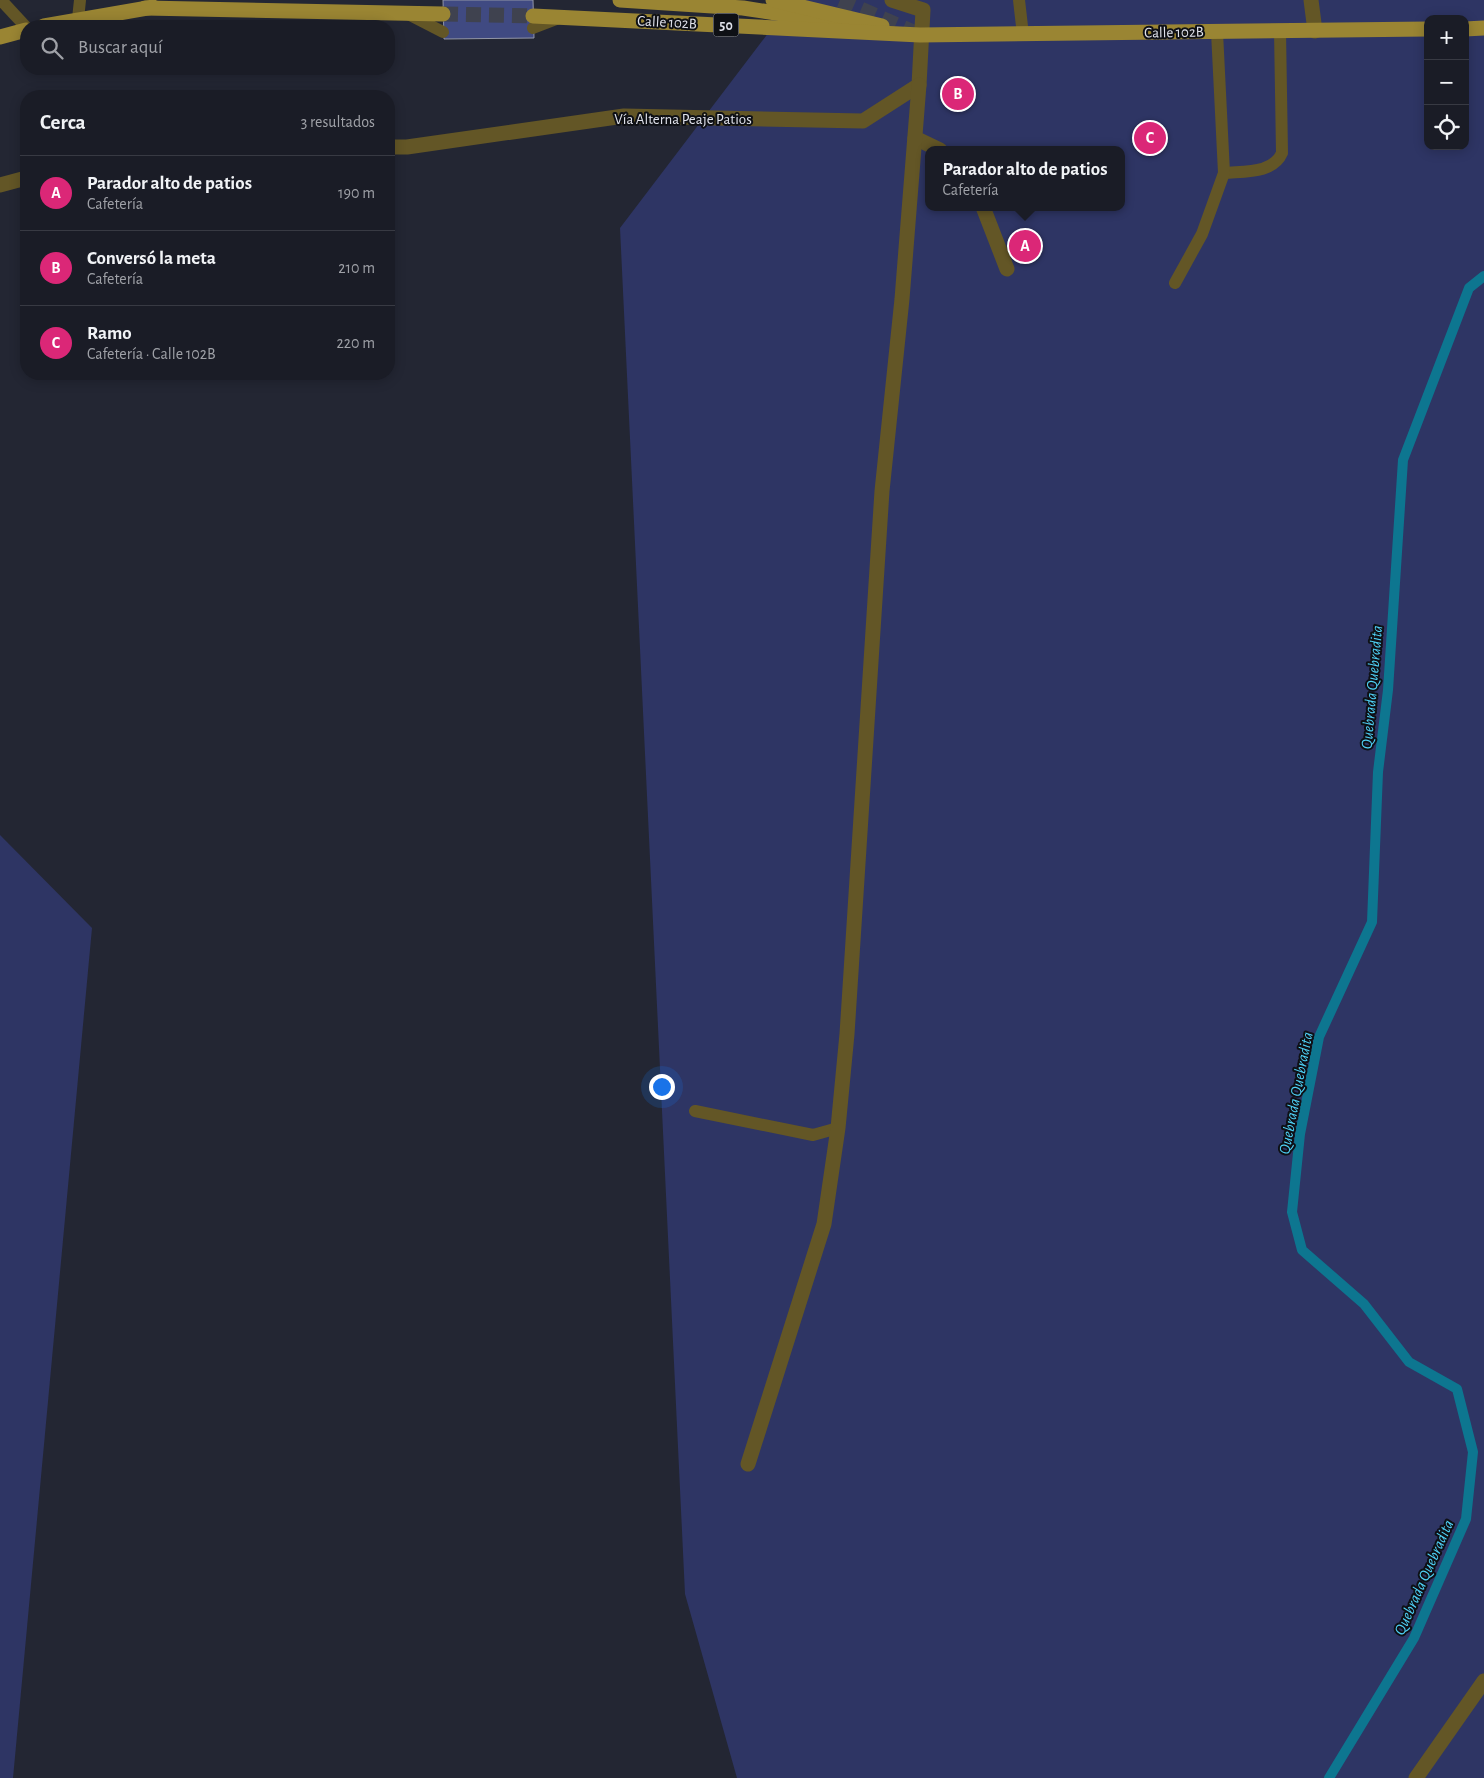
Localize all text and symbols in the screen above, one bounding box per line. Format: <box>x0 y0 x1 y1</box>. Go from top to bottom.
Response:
street label: Calle 102B <box>637 13 697 32</box>
road number: 50 <box>714 14 738 36</box>
map controls <box>1424 15 1469 150</box>
button: + <box>1424 15 1469 60</box>
search box <box>20 20 395 75</box>
street label: Calle 102B <box>1144 24 1204 41</box>
icon: search <box>38 34 66 62</box>
text: Buscar aquí <box>78 38 163 57</box>
button: − <box>1424 60 1469 105</box>
pin: B <box>942 75 974 113</box>
button: locate <box>1424 105 1469 150</box>
text: Cerca <box>40 112 86 133</box>
street label: Vía Alterna Peaje Patios <box>614 112 752 127</box>
text: 3 resultados <box>301 114 375 130</box>
pin: C <box>1134 119 1166 157</box>
popup <box>925 146 1125 211</box>
text: Parador alto de patios <box>943 160 1107 179</box>
text: Parador alto de patios <box>87 174 252 193</box>
text: Cafetería <box>943 182 999 198</box>
text: A <box>51 185 61 201</box>
text: 190 m <box>338 185 375 201</box>
text: Cafetería <box>87 196 143 212</box>
pin: A <box>1009 227 1041 265</box>
text: Conversó la meta <box>87 249 216 268</box>
text: B <box>51 260 61 276</box>
text: 210 m <box>338 260 375 276</box>
text: Cafetería <box>87 271 143 287</box>
text: Ramo <box>87 324 132 343</box>
text: C <box>52 335 60 351</box>
text: 220 m <box>337 335 375 351</box>
text: Cafetería · Calle 102B <box>87 346 216 362</box>
water label: Quebrada Quebradita <box>1359 625 1386 750</box>
water label: Quebrada Quebradita <box>1276 1031 1317 1156</box>
your location <box>649 1074 675 1100</box>
water label: Quebrada Quebradita <box>1391 1517 1457 1638</box>

